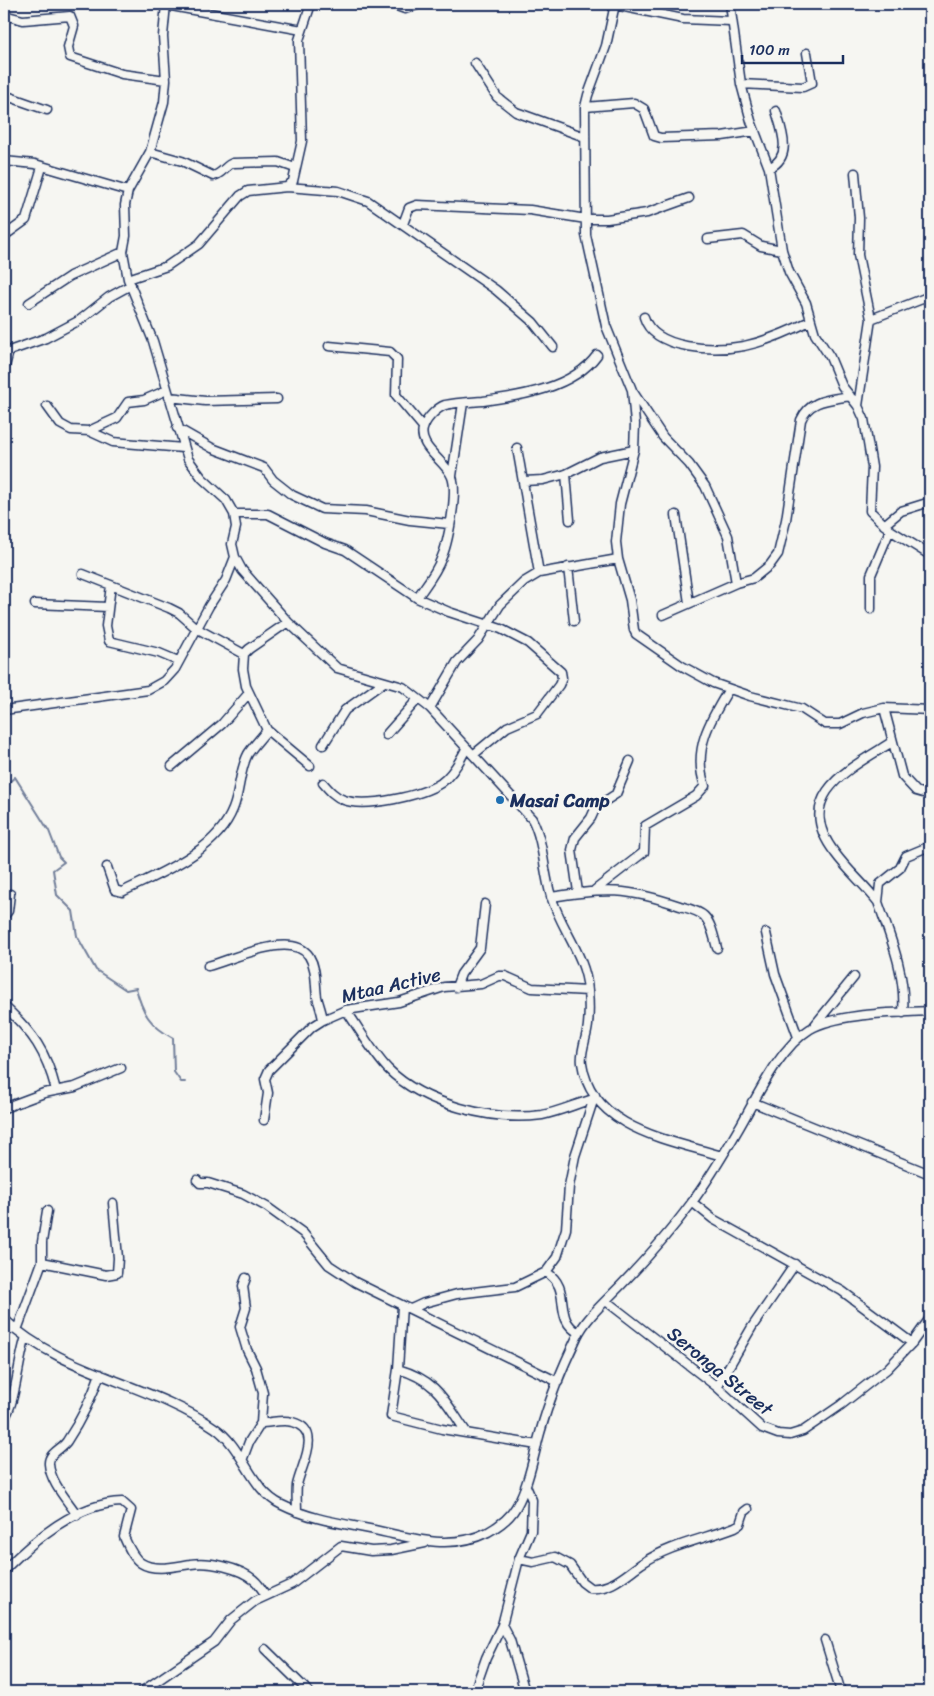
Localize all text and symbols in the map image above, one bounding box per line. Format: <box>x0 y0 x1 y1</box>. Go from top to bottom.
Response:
scale bar <box>742 32 843 64</box>
text: 100 m <box>749 37 790 63</box>
place label: Masai Camp <box>509 784 610 817</box>
marker: Masai Camp <box>494 794 506 806</box>
street label: Mtaa Active <box>338 957 444 1012</box>
street label: Seronga Street <box>660 1318 781 1425</box>

